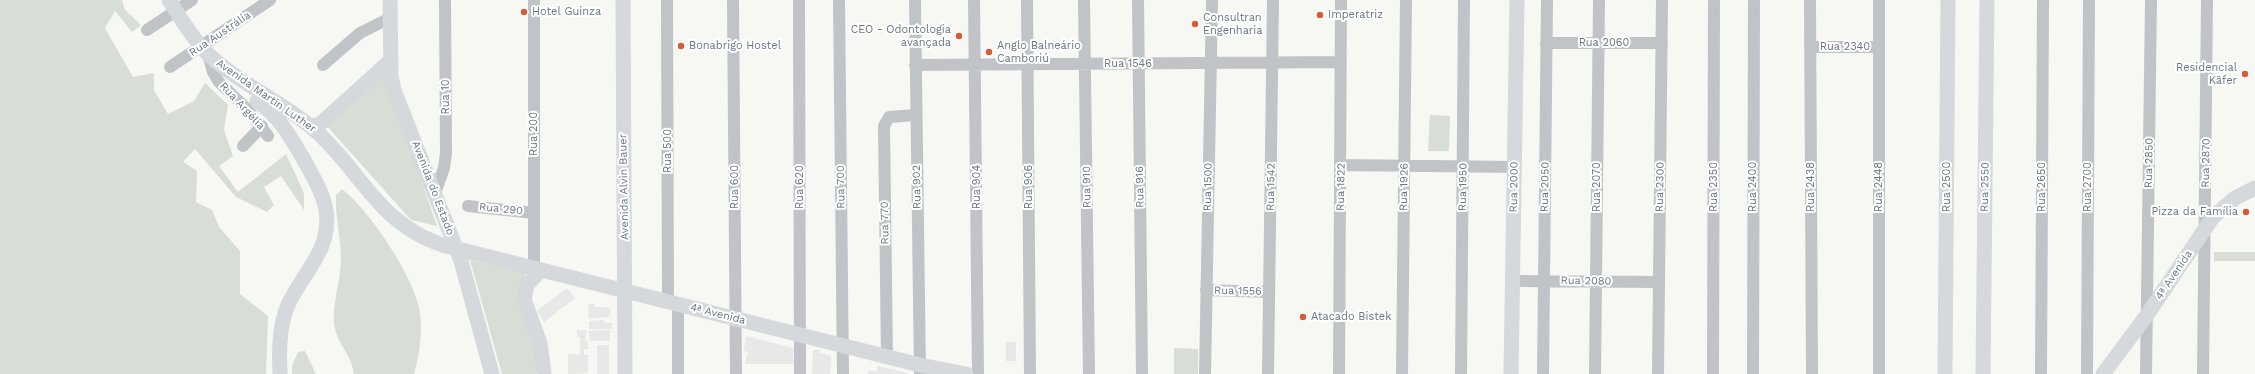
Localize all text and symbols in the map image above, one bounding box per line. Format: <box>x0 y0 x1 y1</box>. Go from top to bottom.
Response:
place label: Hotel Guinza <box>532 5 601 19</box>
marker: Hotel Guinza <box>519 7 529 17</box>
place label: Imperatriz <box>1328 8 1383 22</box>
street label: Rua Austrália <box>187 9 253 59</box>
marker: Imperatriz <box>1315 10 1325 20</box>
place label: Consultran Engenharia <box>1203 11 1263 37</box>
marker: Consultran Engenharia <box>1190 19 1200 29</box>
place label: CEO - Odontologia avançada <box>851 23 951 49</box>
marker: CEO - Odontologia avançada <box>954 31 964 41</box>
street label: Rua 2060 <box>1579 36 1629 50</box>
place label: Bonabrigo Hostel <box>689 39 781 53</box>
place label: Anglo Balneário Camboriú <box>997 39 1081 65</box>
street label: Rua 2340 <box>1820 40 1870 54</box>
marker: Bonabrigo Hostel <box>676 41 686 51</box>
marker: Anglo Balneário Camboriú <box>984 47 994 57</box>
street label: Avenida Martin Luther <box>214 57 318 135</box>
street label: Rua 1546 <box>1104 57 1152 71</box>
place label: Residencial Käfer <box>2176 61 2237 87</box>
marker: Residencial Käfer <box>2240 69 2250 79</box>
street label: Rua 10 <box>439 79 453 115</box>
street label: Rua Argélia <box>217 80 267 132</box>
street label: Rua 200 <box>527 112 541 156</box>
street label: Rua 500 <box>661 129 675 173</box>
street label: Avenida Alvin Bauer <box>616 134 632 240</box>
street label: Rua 2850 <box>2142 138 2156 188</box>
street label: Rua 2870 <box>2199 138 2213 188</box>
street label: Avenida do Estado <box>409 139 457 237</box>
street label: Rua 2000 <box>1507 161 1521 213</box>
street label: Rua 2050 <box>1538 162 1552 212</box>
street label: Rua 2070 <box>1590 162 1604 212</box>
street label: Rua 2300 <box>1653 162 1667 212</box>
street label: Rua 2350 <box>1707 162 1721 212</box>
street label: Rua 2400 <box>1746 162 1760 212</box>
street label: Rua 2438 <box>1804 162 1818 212</box>
street label: Rua 2448 <box>1872 162 1886 212</box>
street label: Rua 2500 <box>1940 162 1954 212</box>
street label: Rua 2550 <box>1978 162 1992 212</box>
street label: Rua 2650 <box>2035 162 2049 212</box>
street label: Rua 2700 <box>2081 162 2095 212</box>
street label: Rua 1500 <box>1201 163 1215 211</box>
street label: Rua 1542 <box>1264 163 1278 211</box>
street label: Rua 1822 <box>1334 163 1348 211</box>
street label: Rua 1926 <box>1397 163 1411 211</box>
street label: Rua 1950 <box>1456 163 1470 211</box>
street label: Rua 600 <box>728 165 742 209</box>
street label: Rua 620 <box>793 165 807 209</box>
street label: Rua 700 <box>834 165 848 209</box>
street label: Rua 902 <box>910 165 924 209</box>
street label: Rua 904 <box>970 165 984 209</box>
street label: Rua 906 <box>1022 165 1036 209</box>
street label: Rua 910 <box>1080 166 1094 208</box>
street label: Rua 916 <box>1133 166 1147 208</box>
street label: Rua 290 <box>478 200 524 218</box>
street label: Rua 770 <box>878 201 892 245</box>
place label: Pizza da Família <box>2151 205 2238 219</box>
marker: Pizza da Família <box>2241 207 2251 217</box>
street label: 4ª Avenida <box>2153 248 2195 302</box>
street label: Rua 2080 <box>1560 274 1612 288</box>
street label: Rua 1556 <box>1214 284 1262 298</box>
street label: 4ª Avenida <box>689 301 747 327</box>
place label: Atacado Bistek <box>1311 310 1391 324</box>
marker: Atacado Bistek <box>1298 312 1308 322</box>

